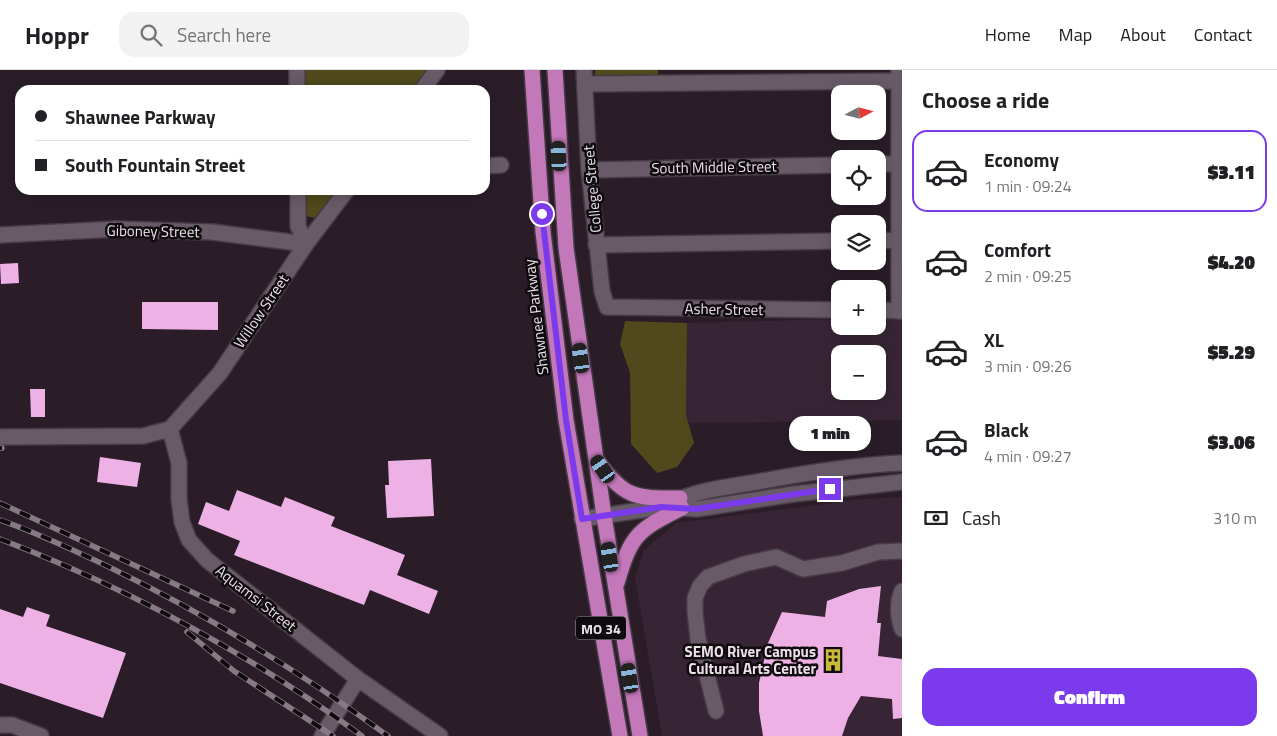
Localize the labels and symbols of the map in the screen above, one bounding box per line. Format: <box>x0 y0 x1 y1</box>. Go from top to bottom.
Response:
north arrow <box>831 85 886 140</box>
car <box>550 141 567 171</box>
street label: College Street <box>577 144 607 234</box>
street label: South Middle Street <box>651 154 778 180</box>
route start <box>531 203 553 225</box>
street label: Giboney Street <box>106 219 200 243</box>
street label: Shawnee Parkway <box>517 258 555 376</box>
street label: Willow Street <box>228 269 295 353</box>
street label: Asher Street <box>684 297 764 321</box>
car <box>571 342 590 374</box>
callout: 1 min <box>789 416 871 452</box>
car <box>588 452 617 486</box>
route end <box>819 478 841 500</box>
car <box>600 541 619 573</box>
street label: Aquamsi Street <box>211 559 302 637</box>
road number: MO 34 <box>576 616 626 640</box>
place label: SEMO River Campus Cultural Arts Center <box>685 640 816 680</box>
building icon: SEMO River Campus Cultural Arts Center <box>820 647 846 673</box>
car <box>620 662 639 694</box>

